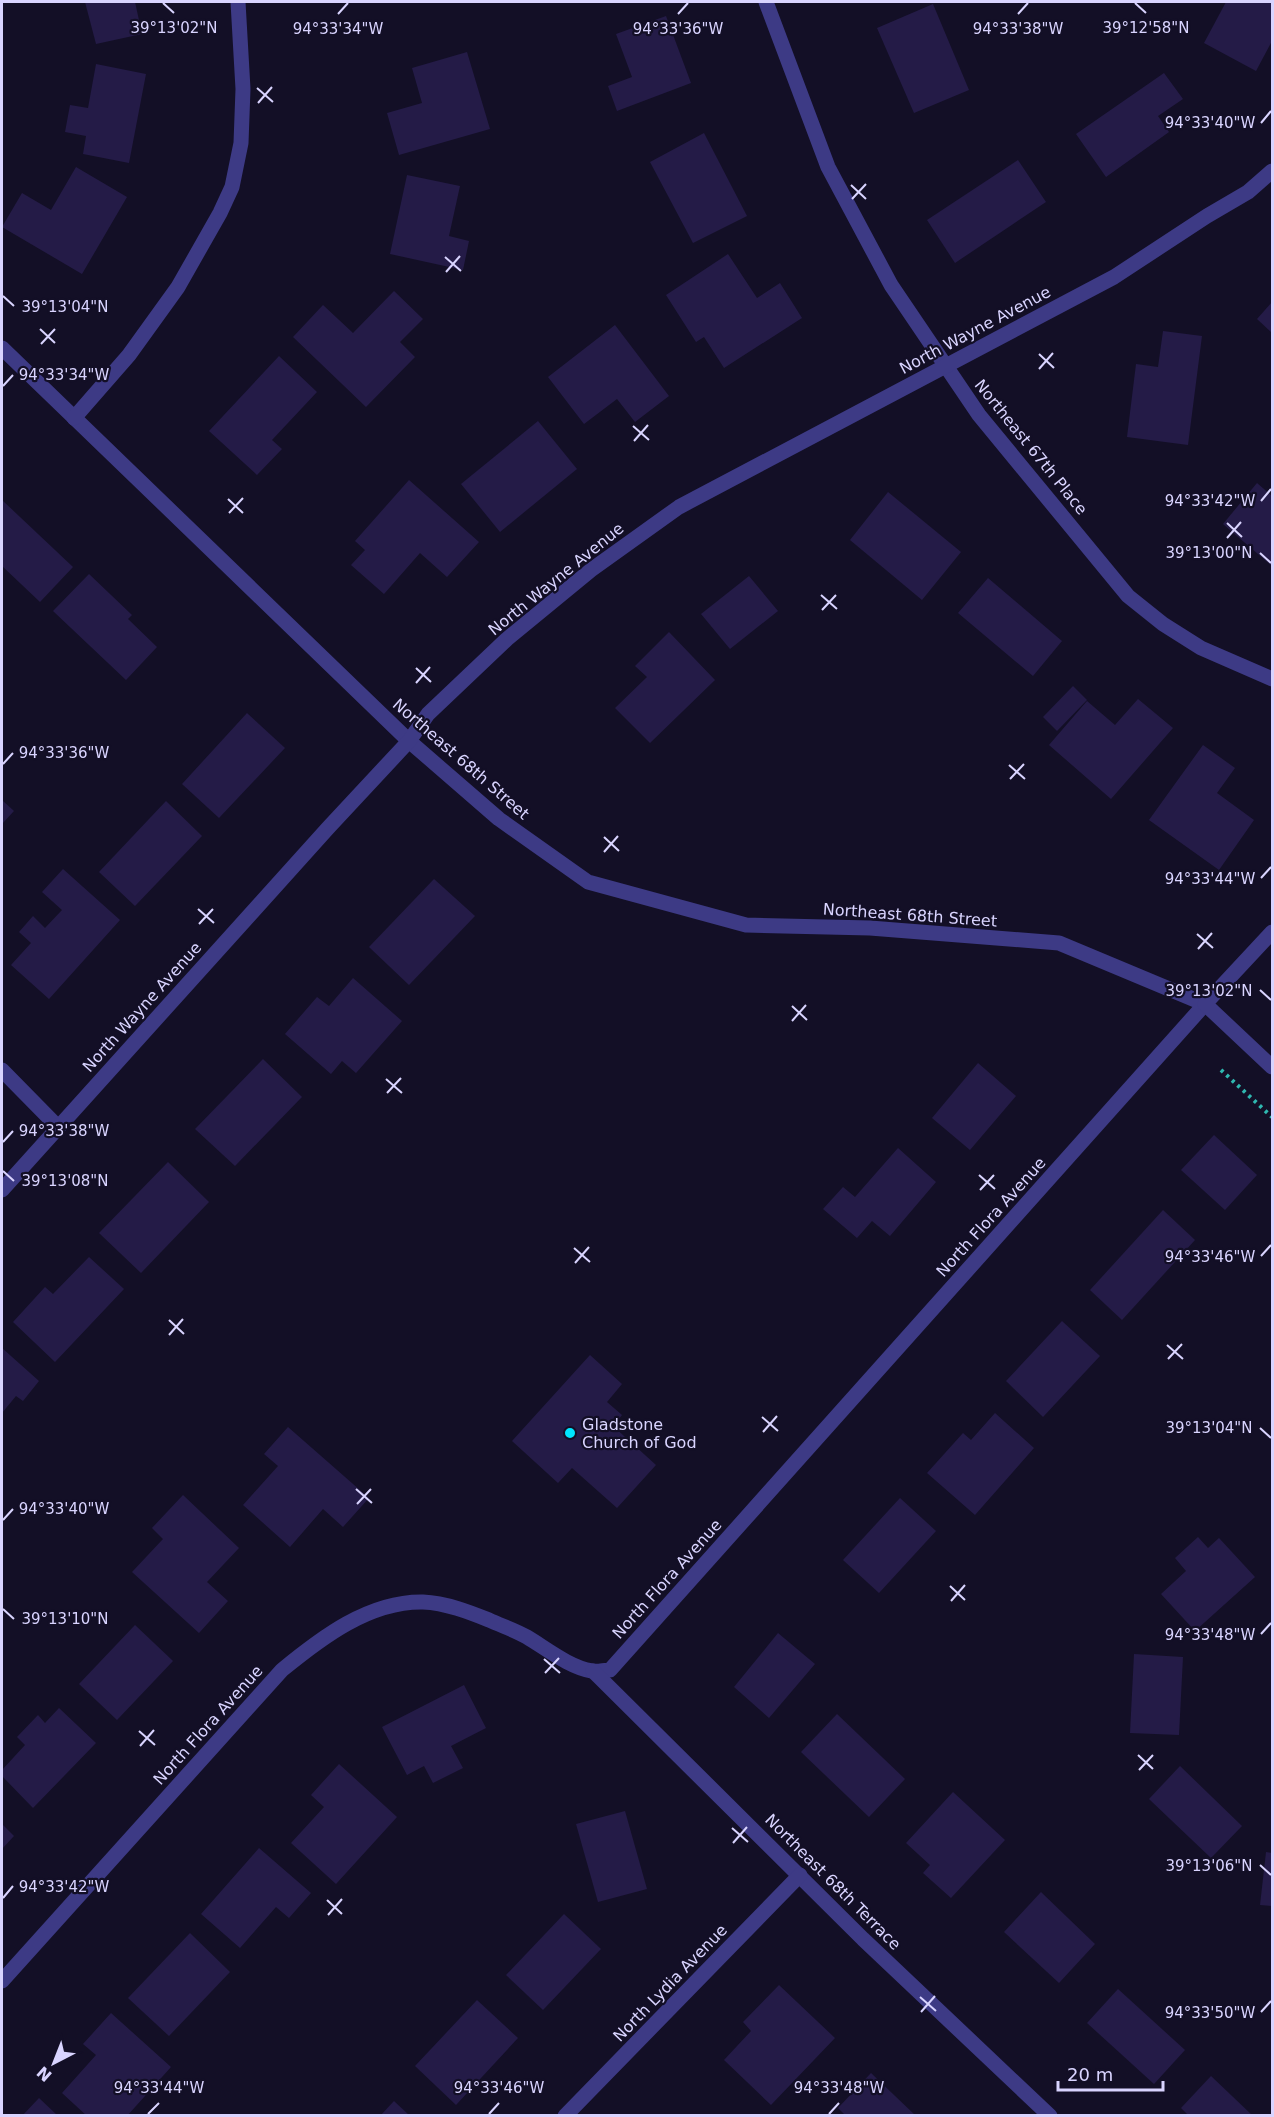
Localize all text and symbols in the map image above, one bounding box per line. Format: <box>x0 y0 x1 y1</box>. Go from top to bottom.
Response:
text: 39°13'02"N <box>130 19 218 37</box>
text: 39°12'58"N <box>1102 19 1190 37</box>
text: 94°33'34"W <box>293 20 383 38</box>
text: 94°33'36"W <box>633 20 723 38</box>
text: 94°33'38"W <box>973 20 1063 38</box>
text: 94°33'40"W <box>1165 114 1255 132</box>
street label: North Wayne Avenue <box>896 282 1054 378</box>
text: 39°13'04"N <box>21 298 109 316</box>
text: 94°33'34"W <box>19 366 109 384</box>
street label: Northeast 67th Place <box>971 376 1091 518</box>
text: 94°33'42"W <box>1165 492 1255 510</box>
street label: North Wayne Avenue <box>485 519 627 639</box>
text: 39°13'00"N <box>1165 544 1253 562</box>
street label: Northeast 68th Street <box>389 695 533 823</box>
text: 94°33'36"W <box>19 744 109 762</box>
text: 94°33'44"W <box>1165 870 1255 888</box>
street label: Northeast 68th Street <box>822 899 998 931</box>
street label: North Wayne Avenue <box>79 938 205 1076</box>
text: 39°13'02"N <box>1165 982 1253 1000</box>
text: 94°33'38"W <box>19 1122 109 1140</box>
street label: North Flora Avenue <box>932 1153 1050 1281</box>
text: 39°13'08"N <box>21 1172 109 1190</box>
text: 94°33'46"W <box>1165 1248 1255 1266</box>
place label: Gladstone Church of God <box>582 1415 697 1452</box>
text: 39°13'04"N <box>1165 1419 1253 1437</box>
marker: Gladstone Church of God <box>563 1426 577 1440</box>
text: 94°33'40"W <box>19 1500 109 1518</box>
street label: North Flora Avenue <box>608 1515 726 1643</box>
text: 39°13'10"N <box>21 1610 109 1628</box>
text: 94°33'48"W <box>1165 1626 1255 1644</box>
street label: North Flora Avenue <box>149 1661 267 1789</box>
street label: Northeast 68th Terrace <box>761 1810 905 1954</box>
text: 39°13'06"N <box>1165 1857 1253 1875</box>
text: 94°33'42"W <box>19 1878 109 1896</box>
street label: North Lydia Avenue <box>609 1920 731 2046</box>
text: 94°33'50"W <box>1165 2004 1255 2022</box>
north arrow <box>24 2033 84 2093</box>
scale bar <box>1058 2054 1163 2092</box>
text: N <box>33 2062 56 2085</box>
text: 20 m <box>1067 2064 1113 2085</box>
text: 94°33'44"W <box>114 2079 204 2097</box>
text: 94°33'46"W <box>454 2079 544 2097</box>
text: 94°33'48"W <box>794 2079 884 2097</box>

